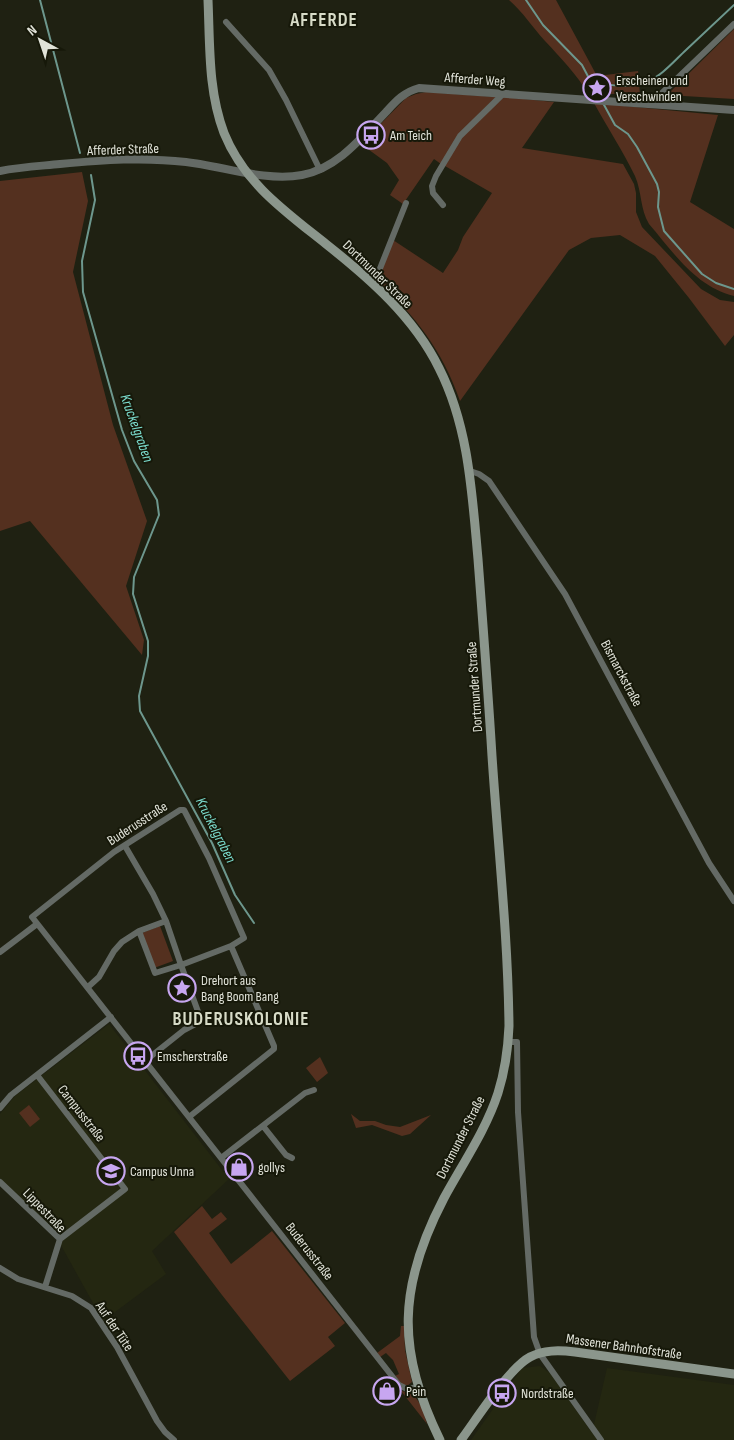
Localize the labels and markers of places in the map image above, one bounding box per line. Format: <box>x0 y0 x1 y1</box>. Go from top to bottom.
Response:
place label: Erscheinen und Verschwinden <box>616 72 688 105</box>
place icon: Erscheinen und Verschwinden <box>582 73 612 103</box>
bus stop icon: Am Teich <box>356 120 386 150</box>
place label: Am Teich <box>389 127 432 144</box>
place label: Drehort aus Bang Boom Bang <box>201 972 279 1005</box>
place icon: Drehort aus Bang Boom Bang <box>167 973 197 1003</box>
bus stop icon: Emscherstraße <box>123 1041 153 1071</box>
place label: Emscherstraße <box>157 1048 228 1065</box>
shop icon: gollys <box>224 1152 254 1182</box>
school or university icon: Campus Unna <box>96 1156 126 1186</box>
place label: gollys <box>258 1159 285 1176</box>
place label: Campus Unna <box>130 1163 194 1180</box>
shop icon: Pein <box>372 1376 402 1406</box>
bus stop icon: Nordstraße <box>487 1378 517 1408</box>
place label: Pein <box>406 1383 426 1400</box>
place label: Nordstraße <box>521 1385 574 1402</box>

